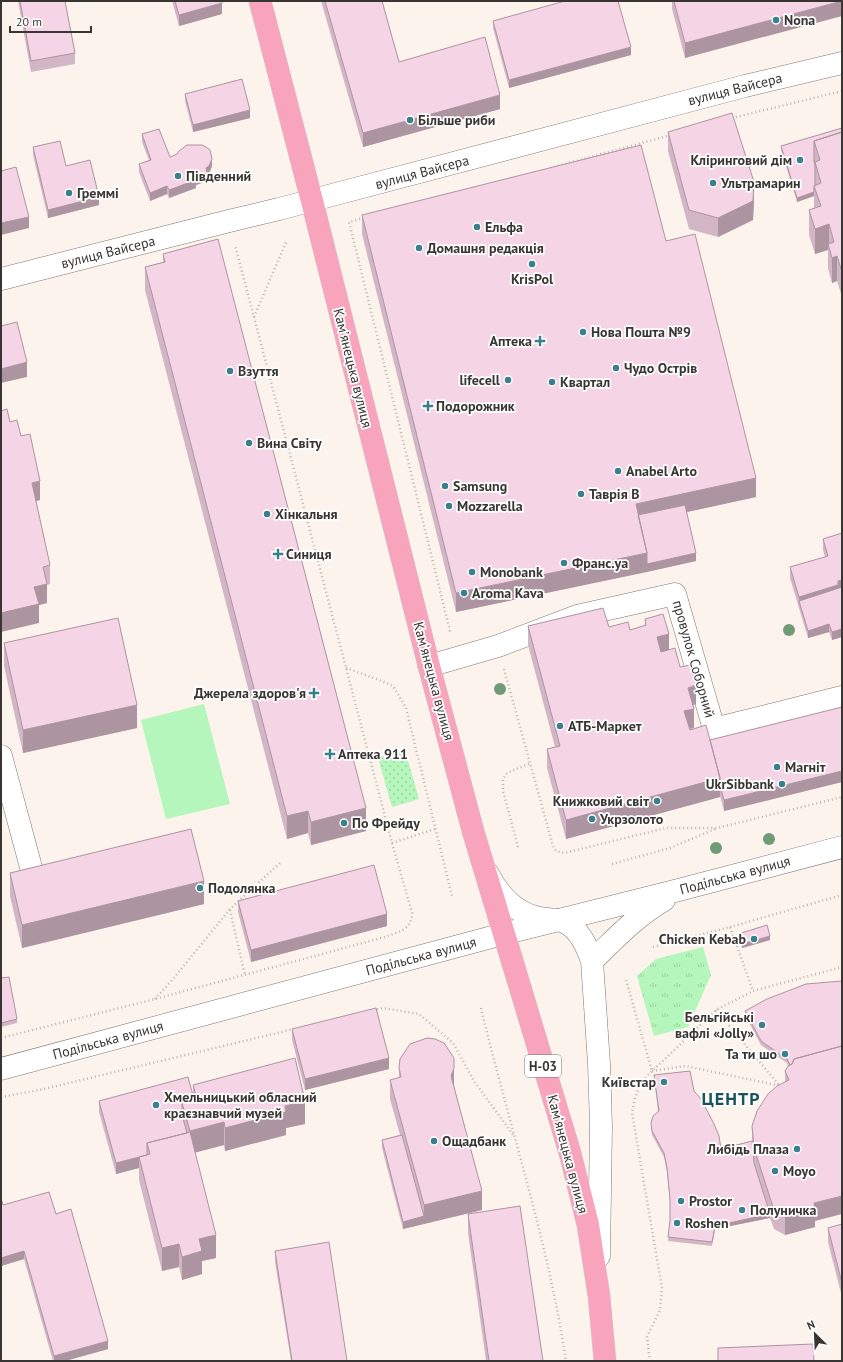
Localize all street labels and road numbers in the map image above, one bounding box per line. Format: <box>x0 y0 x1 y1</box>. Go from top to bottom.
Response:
street label: вулиця Вайсера <box>686 69 784 109</box>
street label: вулиця Вайсера <box>373 151 471 193</box>
street label: вулиця Вайсера <box>59 232 157 272</box>
street label: Камʼянецька вулиця <box>329 306 377 430</box>
street label: провулок Соборний <box>669 598 719 720</box>
street label: Камʼянецька вулиця <box>409 620 459 742</box>
street label: Подільська вулиця <box>678 852 792 898</box>
street label: Подільська вулиця <box>364 933 478 979</box>
street label: Подільська вулиця <box>51 1017 165 1063</box>
road number: Н-03 <box>525 1055 561 1077</box>
street label: Камʼянецька вулиця <box>543 1093 593 1215</box>

